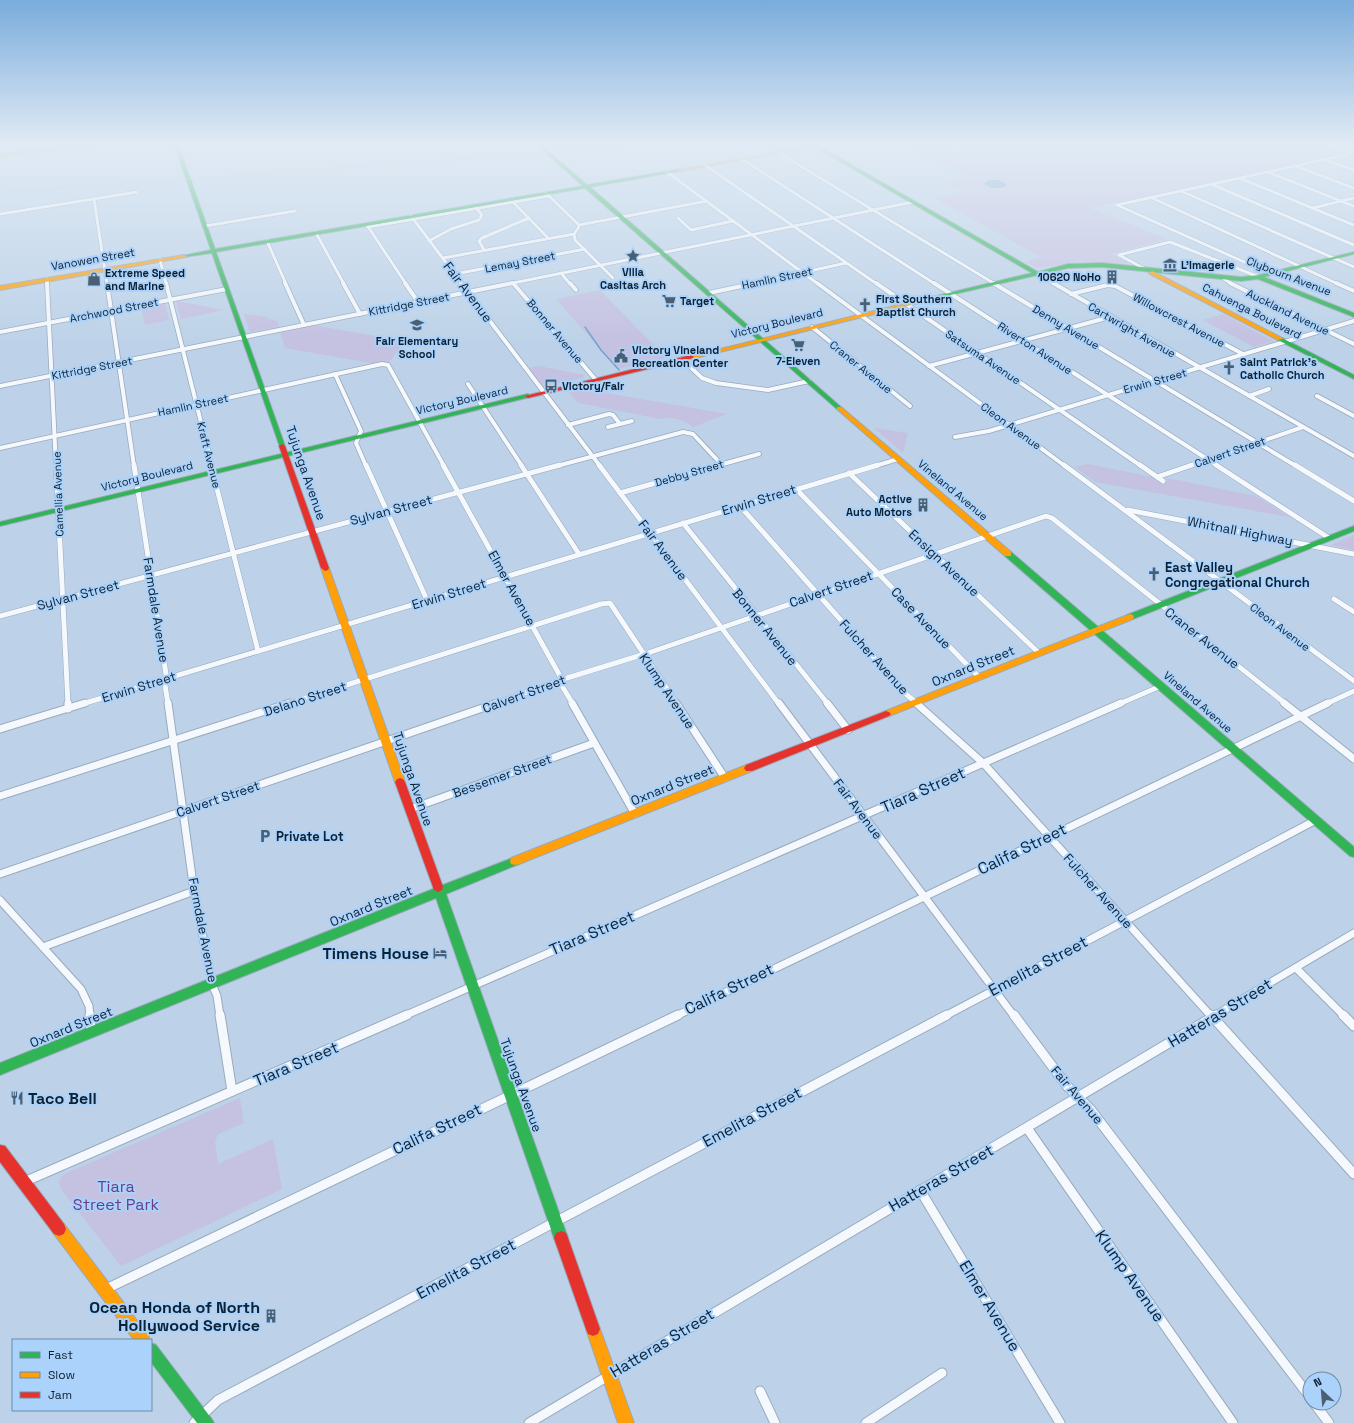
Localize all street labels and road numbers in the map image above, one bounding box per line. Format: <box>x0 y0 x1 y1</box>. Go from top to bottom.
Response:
street label: Vanowen Street <box>50 245 136 273</box>
street label: Lemay Street <box>484 248 556 276</box>
street label: Clybourn Avenue <box>1245 253 1333 299</box>
street label: Fair Avenue <box>440 258 496 326</box>
street label: Hamlin Street <box>741 264 813 292</box>
street label: Cahuenga Boulevard <box>1200 280 1304 342</box>
street label: Auckland Avenue <box>1244 286 1332 338</box>
street label: Kittridge Street <box>367 289 451 319</box>
street label: Willowcrest Avenue <box>1131 290 1227 350</box>
street label: Archwood Street <box>69 295 159 325</box>
street label: Bonner Avenue <box>524 296 586 366</box>
street label: Cartwright Avenue <box>1086 299 1178 361</box>
street label: Denny Avenue <box>1030 302 1102 352</box>
street label: Victory Boulevard <box>730 305 824 341</box>
street label: Riverton Avenue <box>995 319 1075 377</box>
street label: Satsuma Avenue <box>943 327 1023 387</box>
street label: Craner Avenue <box>827 338 895 396</box>
street label: Kittridge Street <box>50 353 134 383</box>
street label: Erwin Street <box>1122 365 1188 397</box>
street label: Victory Boulevard <box>415 383 509 417</box>
street label: Hamlin Street <box>157 391 229 419</box>
street label: Cleon Avenue <box>978 399 1044 453</box>
street label: Kraft Avenue <box>194 420 224 490</box>
street label: Tujunga Avenue <box>282 424 330 522</box>
street label: Calvert Street <box>1193 433 1267 471</box>
street label: Camellia Avenue <box>50 451 66 537</box>
street label: Debby Street <box>653 456 725 490</box>
street label: Vineland Avenue <box>915 457 991 523</box>
street label: Victory Boulevard <box>100 458 194 494</box>
street label: Erwin Street <box>720 481 798 519</box>
street label: Sylvan Street <box>348 491 434 529</box>
street label: Whitnall Highway <box>1186 512 1294 550</box>
street label: Fair Avenue <box>635 516 691 584</box>
street label: Ensign Avenue <box>905 526 983 600</box>
street label: Elmer Avenue <box>484 547 540 629</box>
street label: Farmdale Avenue <box>139 556 173 664</box>
street label: Calvert Street <box>787 567 875 611</box>
street label: Erwin Street <box>410 575 488 613</box>
street label: Sylvan Street <box>35 576 121 614</box>
street label: Case Avenue <box>887 584 955 652</box>
street label: Bonner Avenue <box>729 585 801 669</box>
street label: Cleon Avenue <box>1247 600 1313 654</box>
street label: Craner Avenue <box>1161 604 1243 672</box>
street label: Fulcher Avenue <box>836 616 912 698</box>
street label: Oxnard Street <box>929 642 1017 690</box>
street label: Klump Avenue <box>635 650 699 732</box>
street label: Erwin Street <box>100 668 178 706</box>
street label: Vineland Avenue <box>1161 668 1235 736</box>
street label: Calvert Street <box>480 671 568 717</box>
street label: Delano Street <box>261 678 349 720</box>
street label: Tujunga Avenue <box>389 730 437 828</box>
street label: Bessemer Street <box>450 750 554 802</box>
street label: Oxnard Street <box>628 761 716 809</box>
street label: Tiara Street <box>877 762 969 818</box>
street label: Fair Avenue <box>830 775 886 843</box>
street label: Calvert Street <box>174 777 262 821</box>
street label: Califa Street <box>974 818 1070 880</box>
street label: Fulcher Avenue <box>1060 850 1136 932</box>
street label: Farmdale Avenue <box>185 876 221 984</box>
street label: Oxnard Street <box>327 882 415 930</box>
street label: Tiara Street <box>546 906 638 960</box>
street label: Emelita Street <box>985 931 1091 1001</box>
street label: Califa Street <box>681 958 777 1020</box>
street label: Hatteras Street <box>1164 974 1276 1052</box>
street label: Oxnard Street <box>27 1003 115 1051</box>
street label: Tujunga Avenue <box>496 1036 546 1134</box>
street label: Tiara Street <box>250 1037 342 1091</box>
street label: Fair Avenue <box>1047 1062 1107 1128</box>
street label: Emelita Street <box>699 1082 805 1152</box>
street label: Califa Street <box>389 1098 485 1160</box>
street label: Hatteras Street <box>885 1139 997 1217</box>
street label: Klump Avenue <box>1090 1226 1170 1326</box>
street label: Emelita Street <box>413 1234 519 1304</box>
street label: Elmer Avenue <box>955 1257 1025 1355</box>
street label: Hatteras Street <box>606 1304 718 1382</box>

